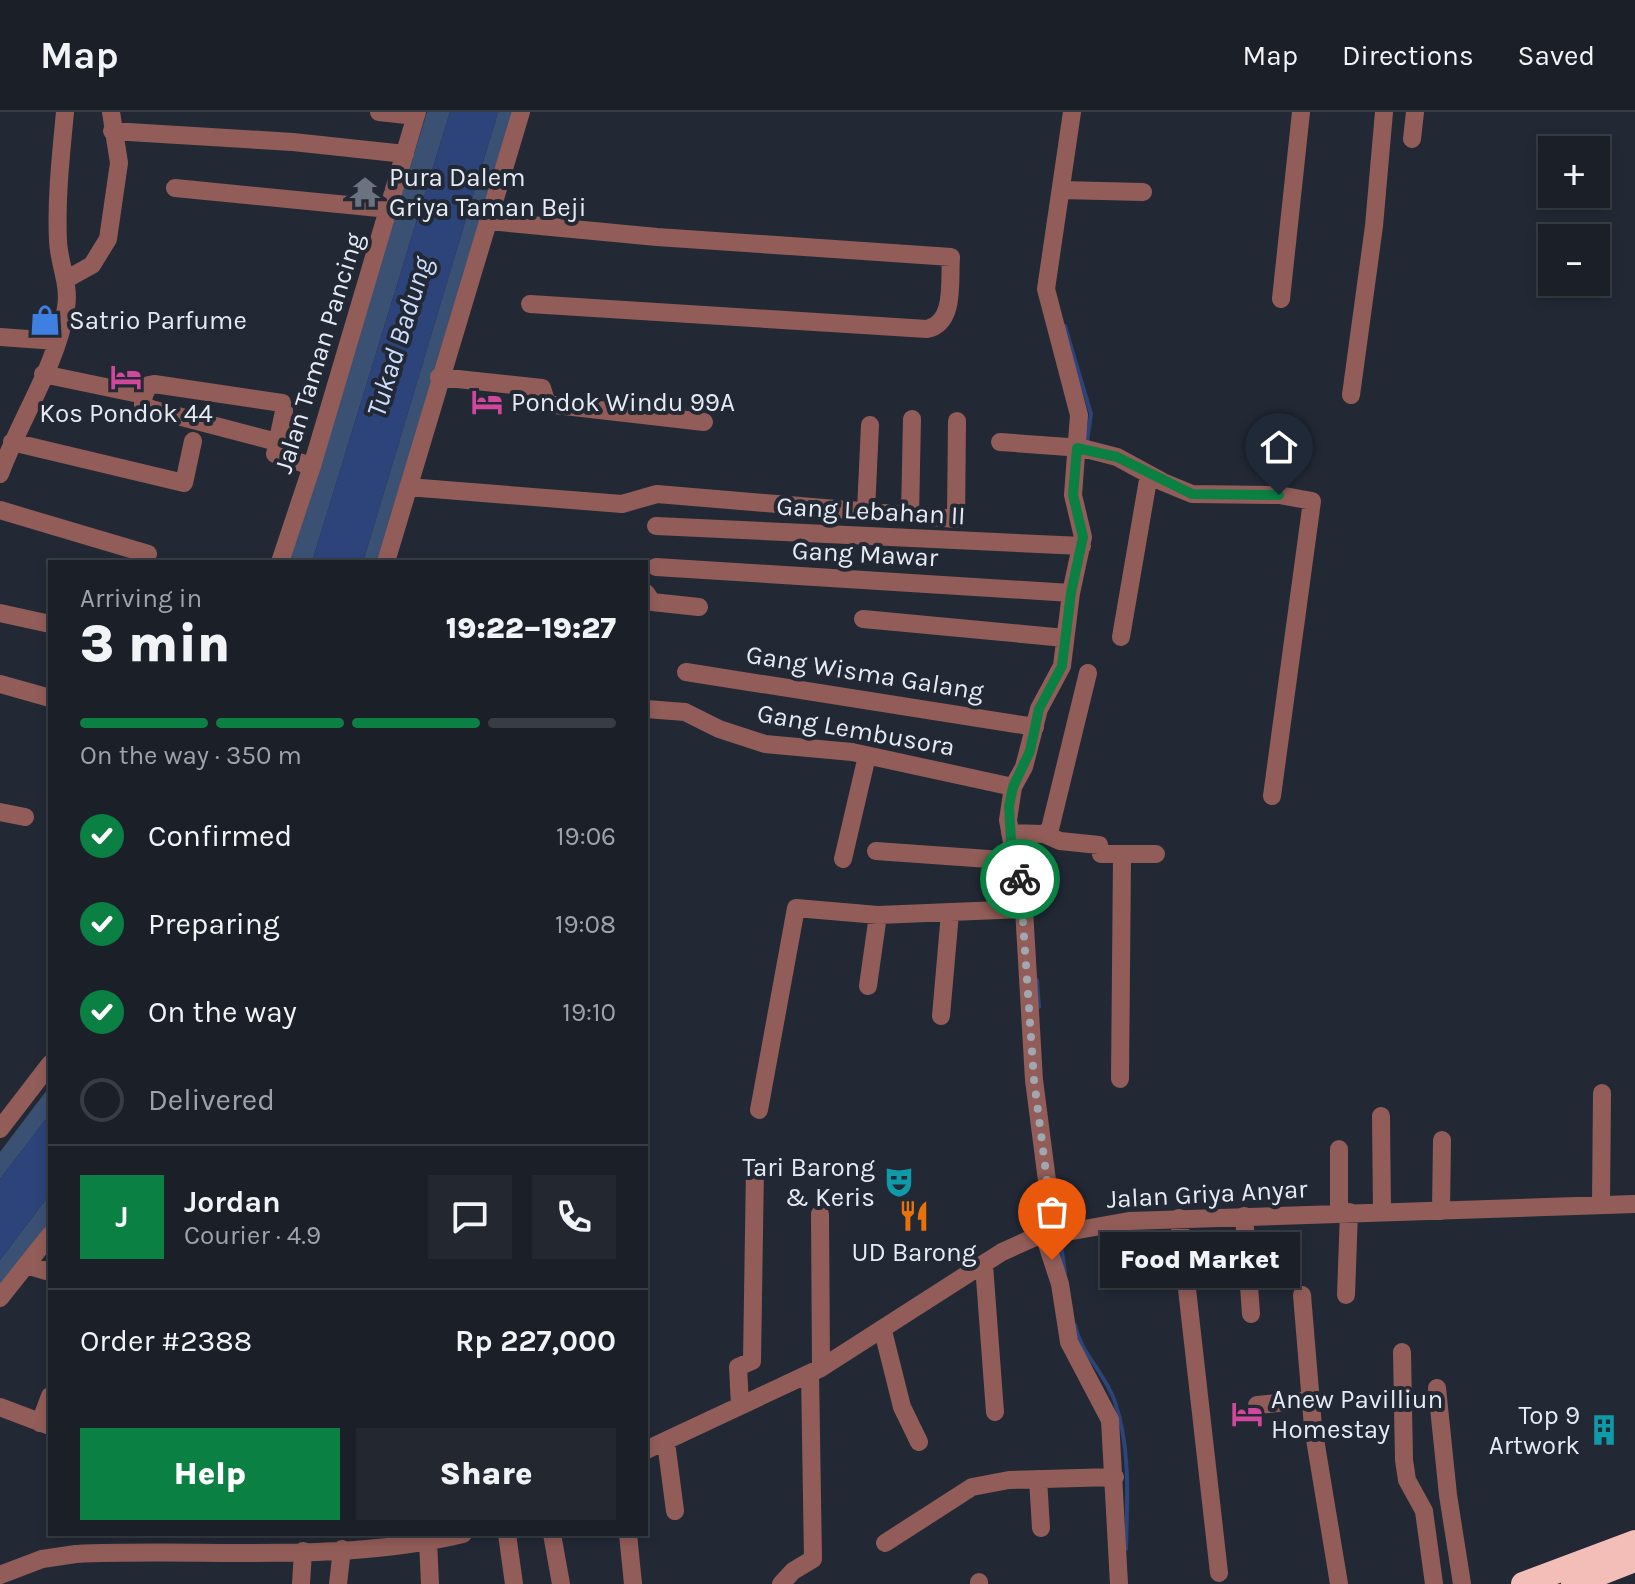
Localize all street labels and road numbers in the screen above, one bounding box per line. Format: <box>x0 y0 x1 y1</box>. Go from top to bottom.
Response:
street label: Jalan Taman Pancing <box>268 229 370 477</box>
street label: Gang Lebahan II <box>776 491 966 531</box>
street label: Gang Mawar <box>791 535 940 573</box>
street label: Gang Wisma Galang <box>744 639 986 707</box>
street label: Gang Lembusora <box>755 697 957 763</box>
street label: Jalan Griya Anyar <box>1106 1173 1309 1215</box>

